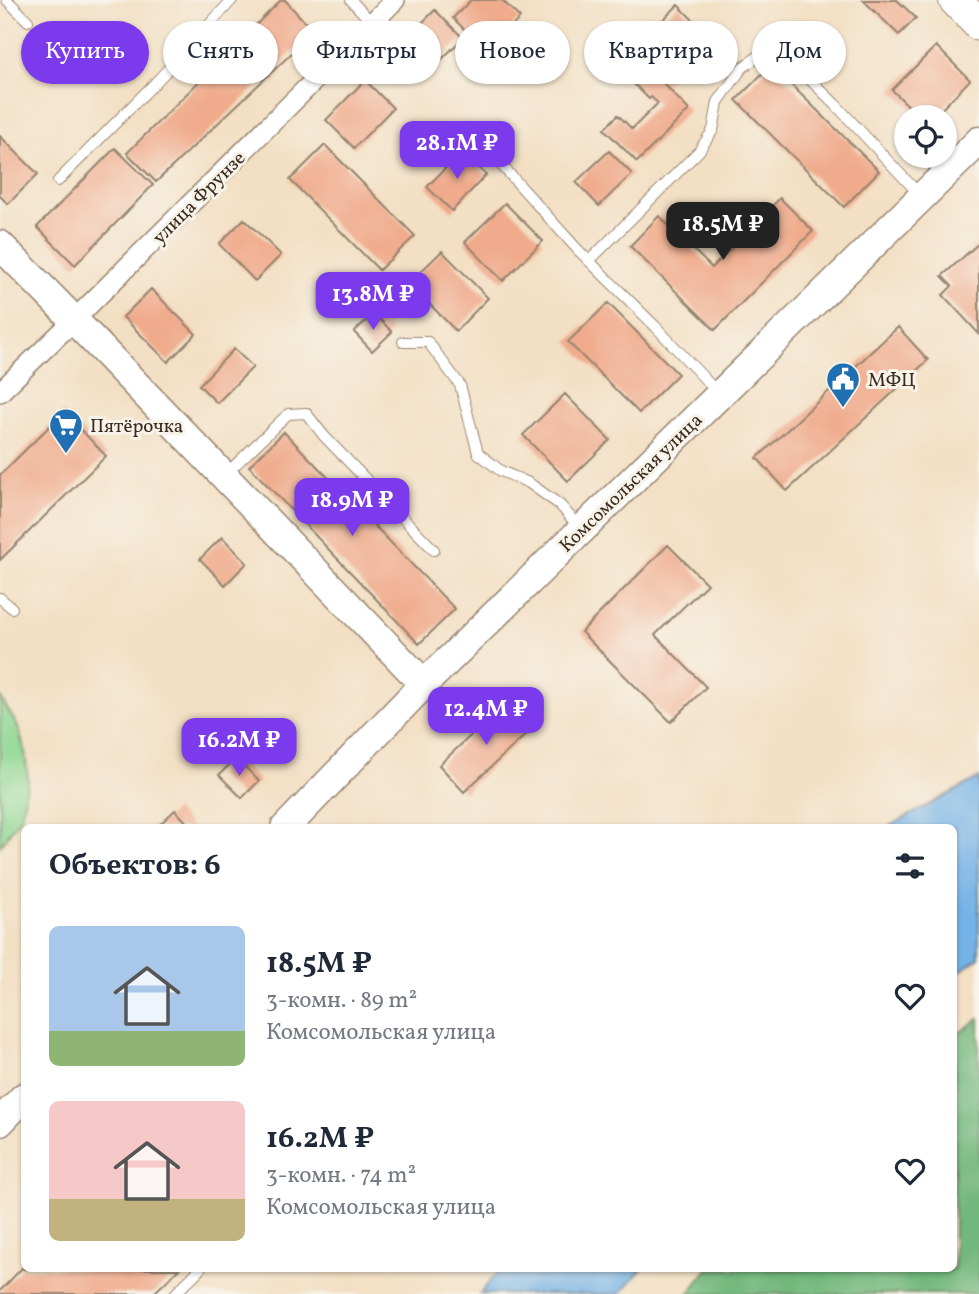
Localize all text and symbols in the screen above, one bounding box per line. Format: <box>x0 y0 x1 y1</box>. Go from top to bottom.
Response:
chip: Купить <box>21 21 149 84</box>
chip: Снять <box>163 21 278 84</box>
chip: Фильтры <box>292 21 441 84</box>
chip: Новое <box>455 21 570 84</box>
chip: Квартира <box>584 21 738 84</box>
chip: Дом <box>752 21 846 84</box>
map controls <box>894 105 957 168</box>
button: locate <box>894 105 957 168</box>
pin: 28.1M ₽ <box>392 122 522 181</box>
text: 28.1M ₽ <box>416 128 498 160</box>
street label: улица Фрунзе <box>147 146 252 251</box>
pin: 18.5M ₽ <box>658 202 788 262</box>
text: 18.5M ₽ <box>682 209 764 241</box>
pin: 13.8M ₽ <box>308 272 438 332</box>
text: 13.8M ₽ <box>332 279 414 311</box>
public building icon: МФЦ <box>824 360 862 409</box>
place label: МФЦ <box>868 368 916 394</box>
supermarket icon: Пятёрочка <box>47 406 85 455</box>
street label: Комсомольская улица <box>554 408 709 559</box>
place label: Пятёрочка <box>90 414 183 440</box>
pin: 18.9M ₽ <box>287 478 417 538</box>
text: 18.9M ₽ <box>310 485 394 517</box>
pin: 12.4M ₽ <box>421 688 551 747</box>
text: 12.4M ₽ <box>444 694 528 726</box>
pin: 16.2M ₽ <box>174 718 304 778</box>
text: 16.2M ₽ <box>198 725 280 757</box>
text: Объектов: 6 <box>49 845 221 887</box>
icon: filters <box>891 847 929 885</box>
text: 18.5M ₽ <box>266 943 372 985</box>
icon: home <box>105 954 189 1038</box>
icon: heart <box>891 977 929 1015</box>
text: 3-комн. · 89 m² <box>266 985 417 1017</box>
text: Комсомольская улица <box>266 1017 496 1049</box>
text: 16.2M ₽ <box>266 1118 374 1160</box>
icon: home <box>105 1129 189 1213</box>
icon: heart <box>891 1152 929 1190</box>
text: 3-комн. · 74 m² <box>266 1160 416 1192</box>
text: Комсомольская улица <box>266 1192 496 1224</box>

